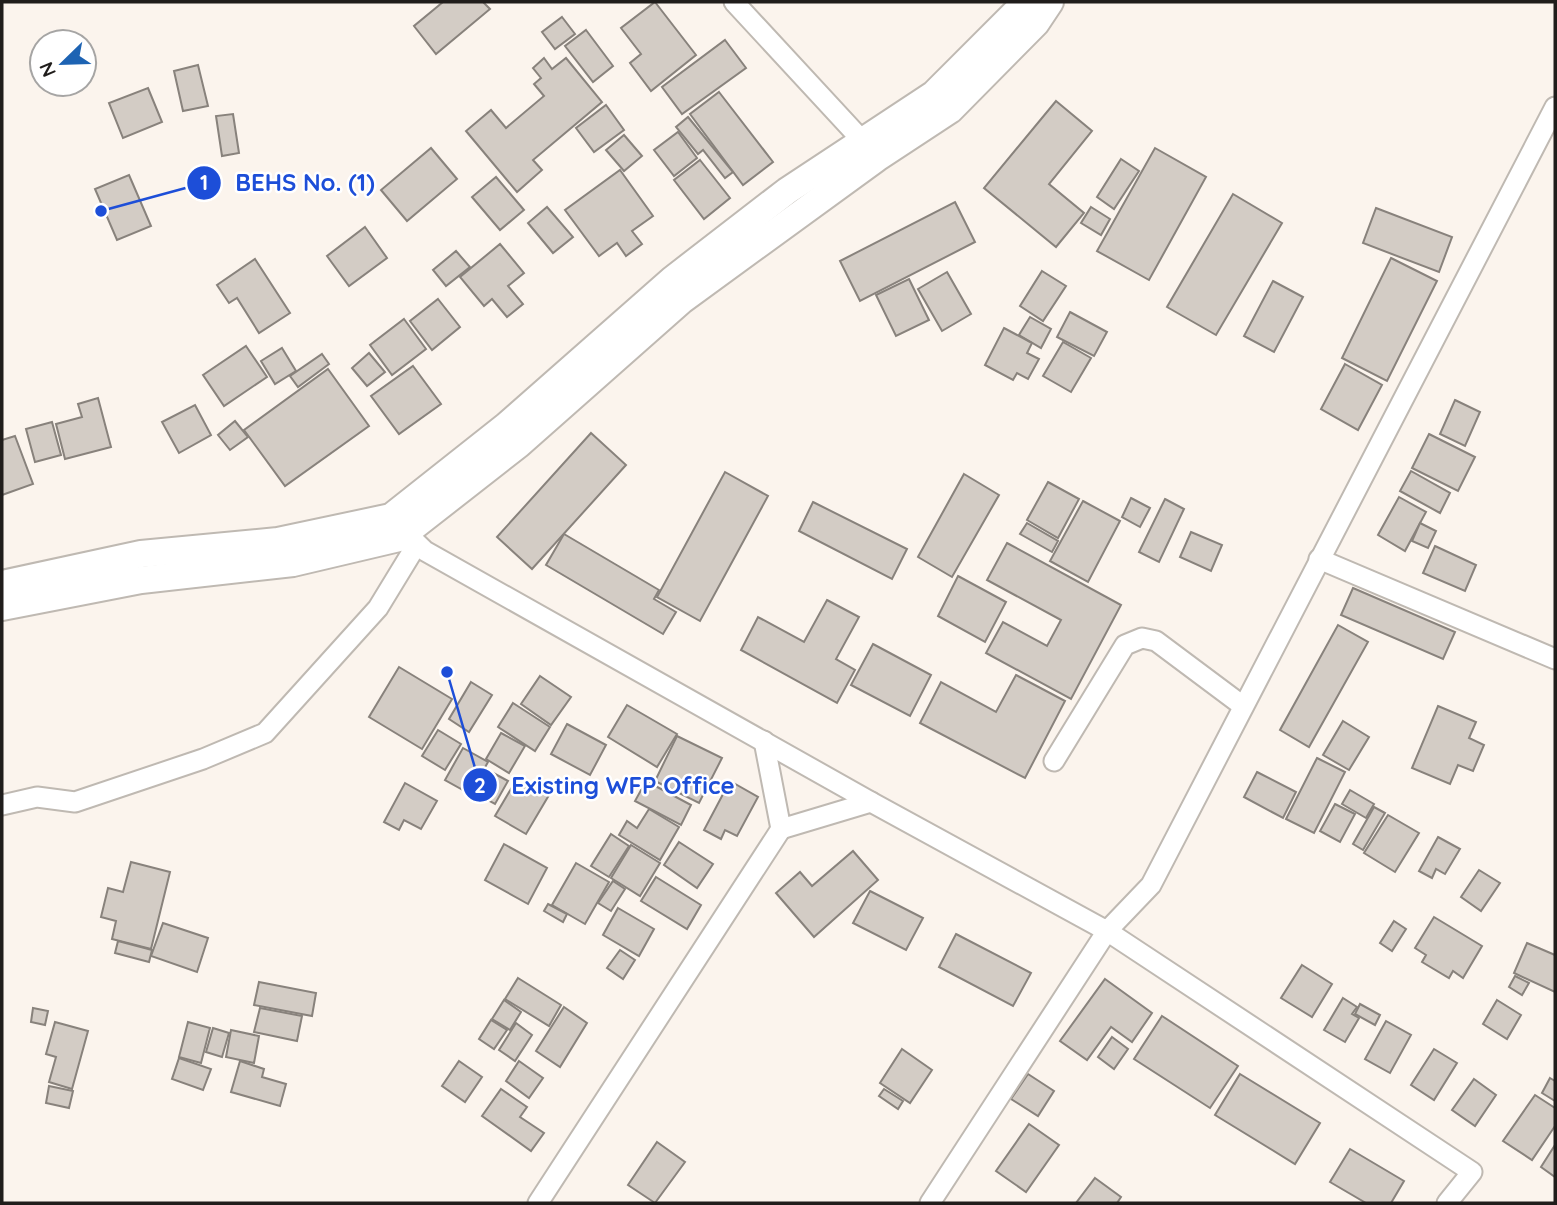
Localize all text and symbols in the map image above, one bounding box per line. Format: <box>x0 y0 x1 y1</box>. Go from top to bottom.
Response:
north arrow <box>28 28 98 98</box>
text: N <box>34 59 61 81</box>
callout: BEHS No. (1) <box>186 160 389 205</box>
text: BEHS No. (1) <box>235 167 375 197</box>
text: 1 <box>200 169 208 195</box>
callout: Existing WFP Office <box>462 763 749 808</box>
text: Existing WFP Office <box>511 770 735 800</box>
text: 2 <box>474 772 486 798</box>

